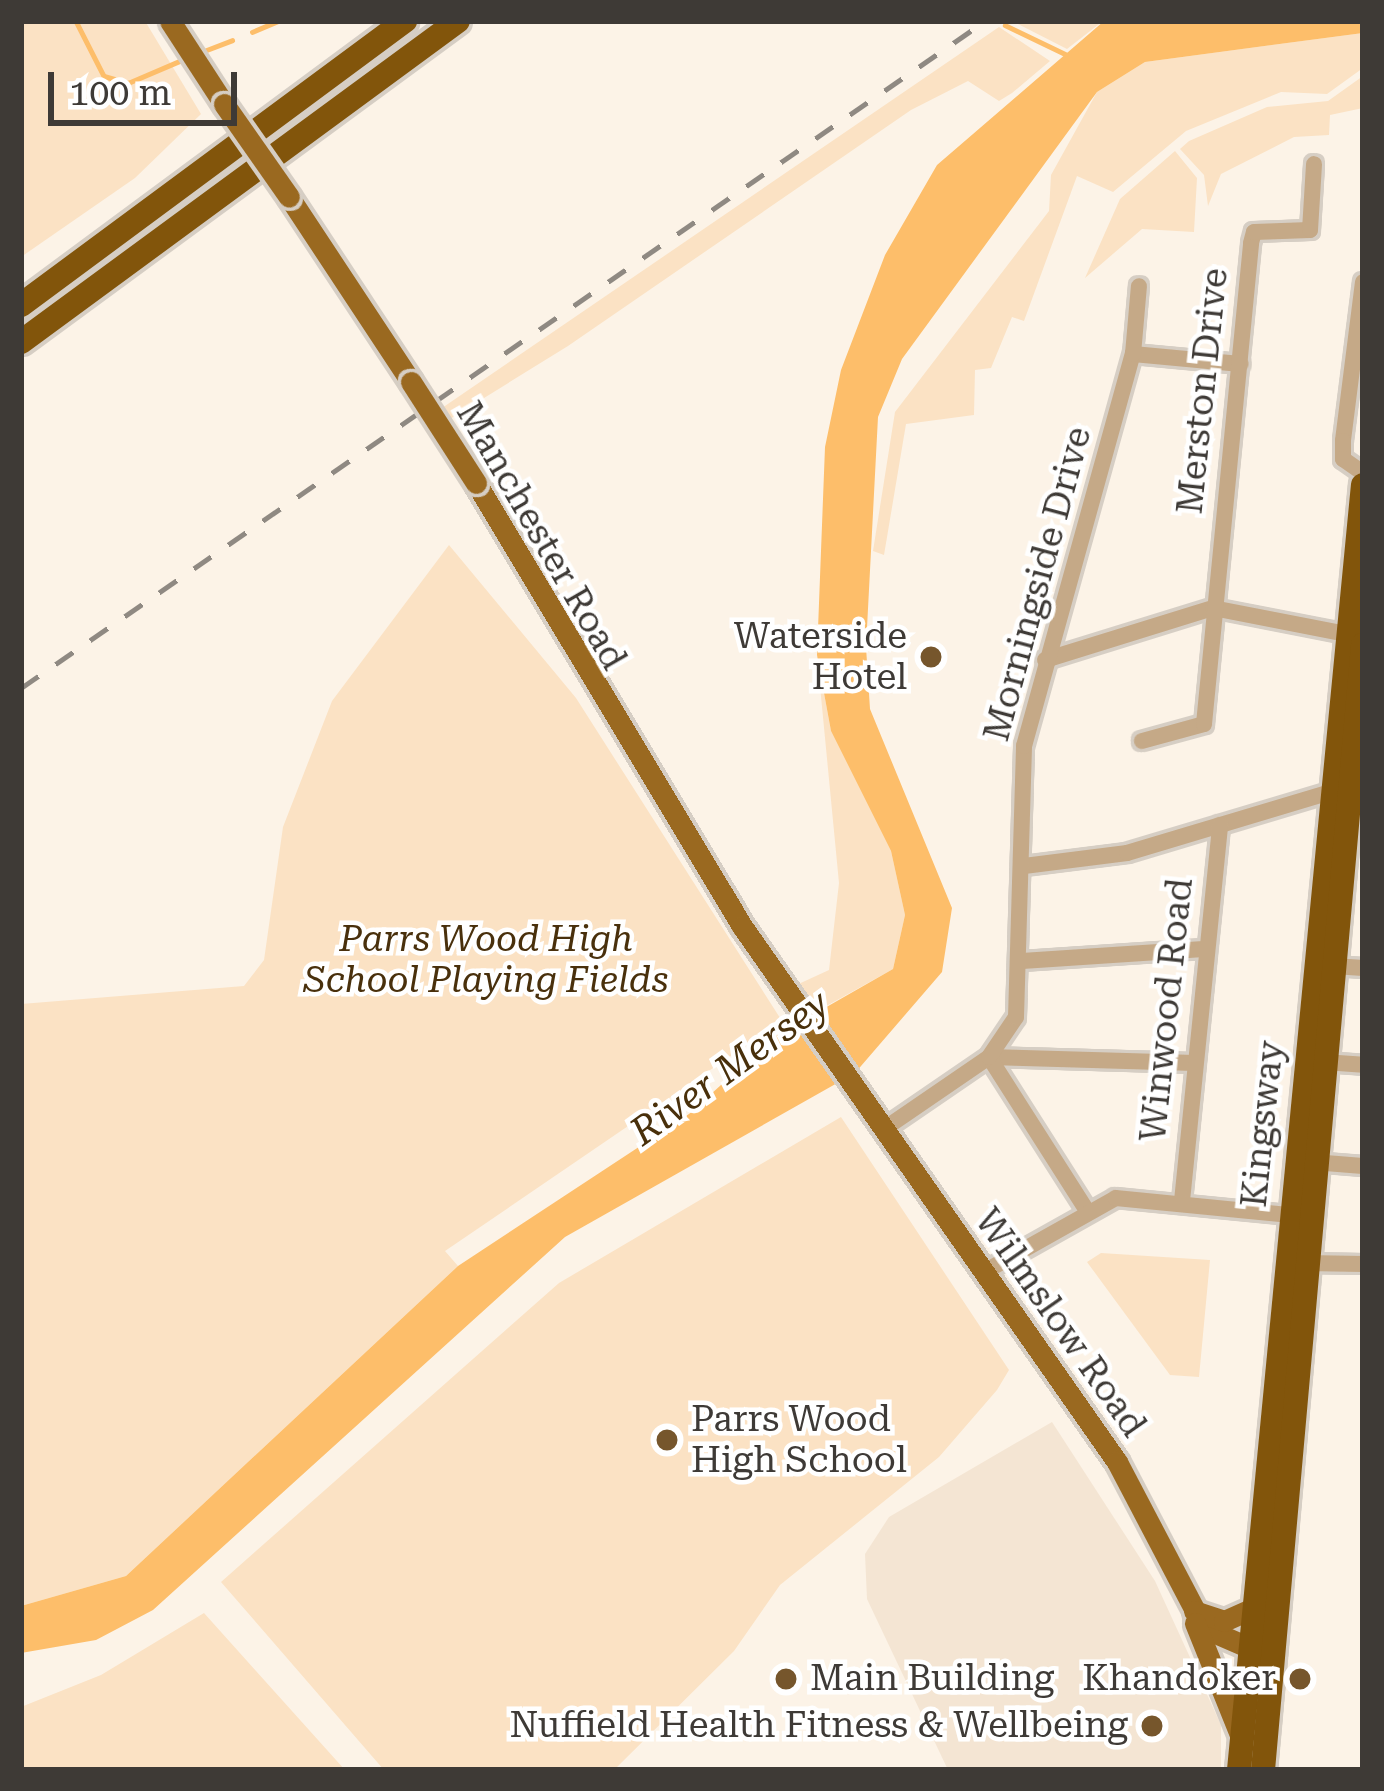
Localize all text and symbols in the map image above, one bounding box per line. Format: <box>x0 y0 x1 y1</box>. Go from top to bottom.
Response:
scale bar <box>54 48 243 122</box>
text: 100 m <box>69 72 171 114</box>
street label: Merston Drive <box>1169 266 1237 516</box>
street label: Manchester Road <box>447 394 635 678</box>
street label: Morningside Drive <box>975 422 1101 746</box>
place label: Waterside Hotel <box>734 614 907 699</box>
marker: Waterside Hotel <box>918 644 944 670</box>
street label: Winwood Road <box>1132 876 1202 1144</box>
park label: Parrs Wood High School Playing Fields <box>304 917 668 1002</box>
water label: River Mersey <box>622 980 838 1156</box>
street label: Kingsway <box>1233 1039 1293 1209</box>
street label: Wilmslow Road <box>965 1200 1155 1446</box>
place label: Parrs Wood High School <box>691 1397 907 1482</box>
marker: Parrs Wood High School <box>654 1427 680 1453</box>
place label: Main Building <box>810 1657 1054 1701</box>
place label: Khandoker <box>1082 1657 1276 1701</box>
marker: Main Building <box>773 1666 799 1692</box>
marker: Khandoker <box>1287 1666 1313 1692</box>
place label: Nuffield Health Fitness & Wellbeing <box>509 1704 1128 1748</box>
marker: Nuffield Health Fitness & Wellbeing <box>1139 1713 1165 1739</box>

